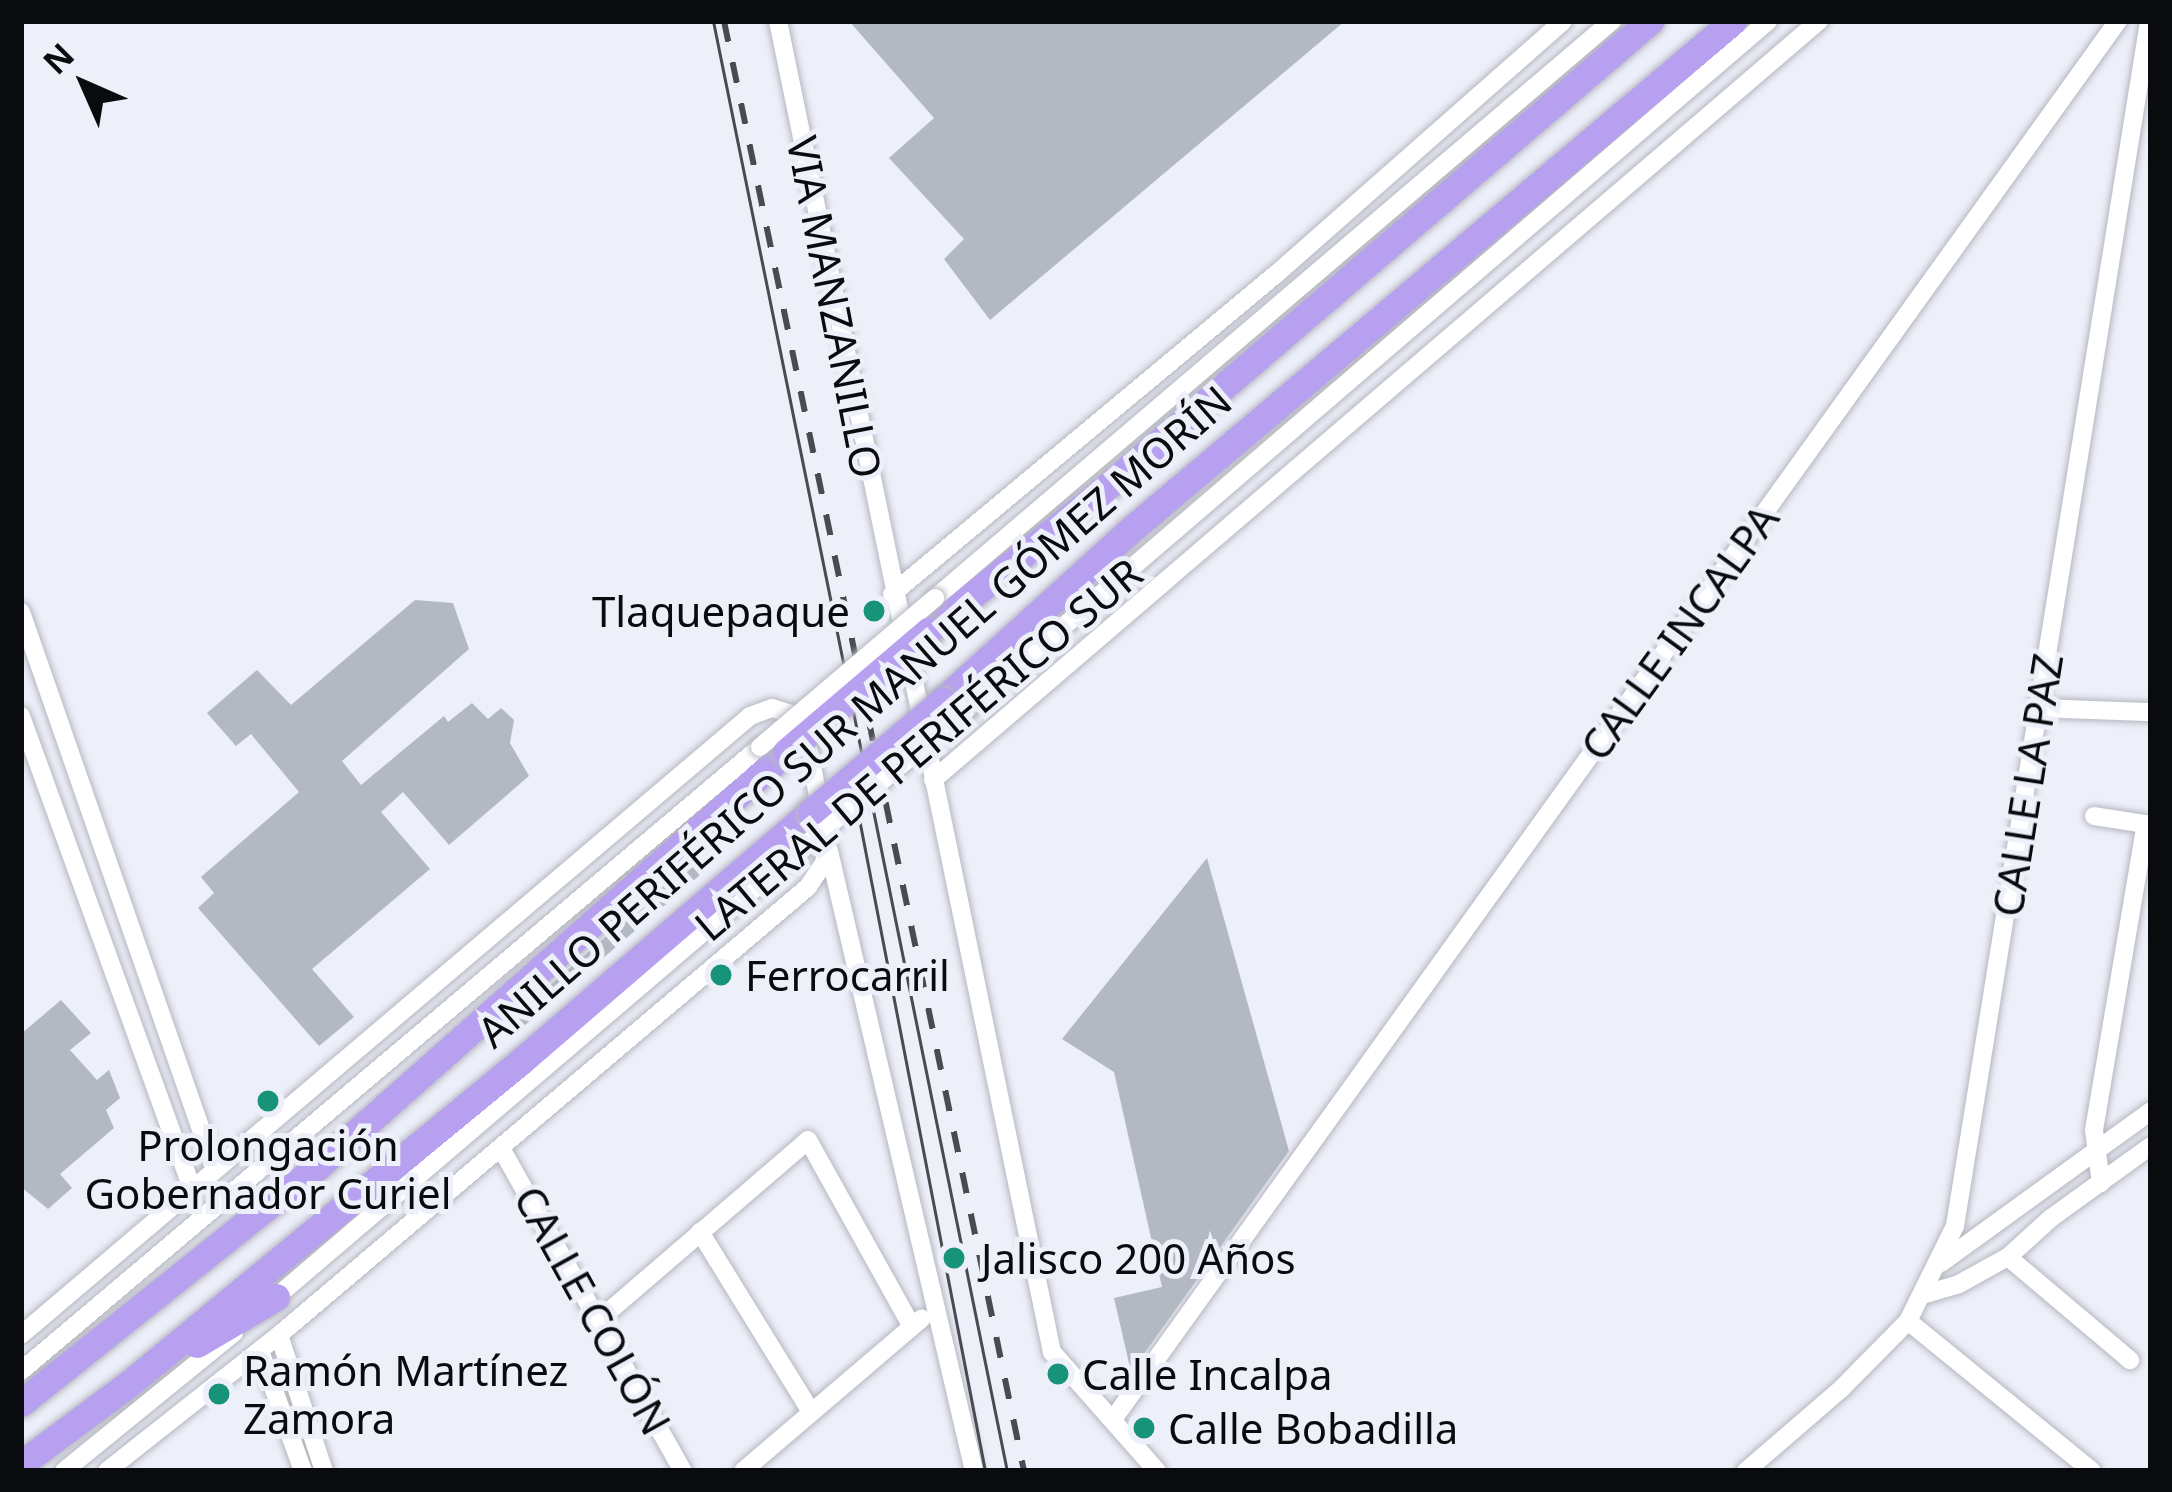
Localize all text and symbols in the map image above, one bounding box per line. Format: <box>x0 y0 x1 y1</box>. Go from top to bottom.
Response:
north arrow <box>24 24 144 144</box>
text: N <box>33 33 84 84</box>
street label: VIA MANZANILLO <box>777 132 893 482</box>
street label: ANILLO PERIFÉRICO SUR MANUEL GÓMEZ MORÍN <box>467 375 1241 1057</box>
street label: CALLE INCALPA <box>1569 494 1789 770</box>
street label: LATERAL DE PERIFÉRICO SUR <box>684 547 1152 951</box>
place label: Tlaquepaque <box>592 586 850 636</box>
marker: Tlaquepaque <box>861 598 887 624</box>
street label: CALLE LA PAZ <box>1981 650 2073 920</box>
place label: Ferrocarril <box>745 950 950 1000</box>
marker: Ferrocarril <box>708 962 734 988</box>
marker: Prolongación Gobernador Curiel <box>255 1088 281 1114</box>
place label: Prolongación Gobernador Curiel <box>84 1120 452 1218</box>
street label: CALLE COLÓN <box>504 1177 682 1443</box>
place label: Jalisco 200 Años <box>981 1233 1296 1283</box>
marker: Jalisco 200 Años <box>938 1242 970 1274</box>
place label: Ramón Martínez Zamora <box>243 1345 568 1444</box>
place label: Calle Incalpa <box>1082 1349 1333 1399</box>
marker: Calle Incalpa <box>1045 1361 1071 1387</box>
marker: Ramón Martínez Zamora <box>206 1381 232 1407</box>
place label: Calle Bobadilla <box>1168 1403 1458 1453</box>
marker: Calle Bobadilla <box>1131 1415 1157 1441</box>

